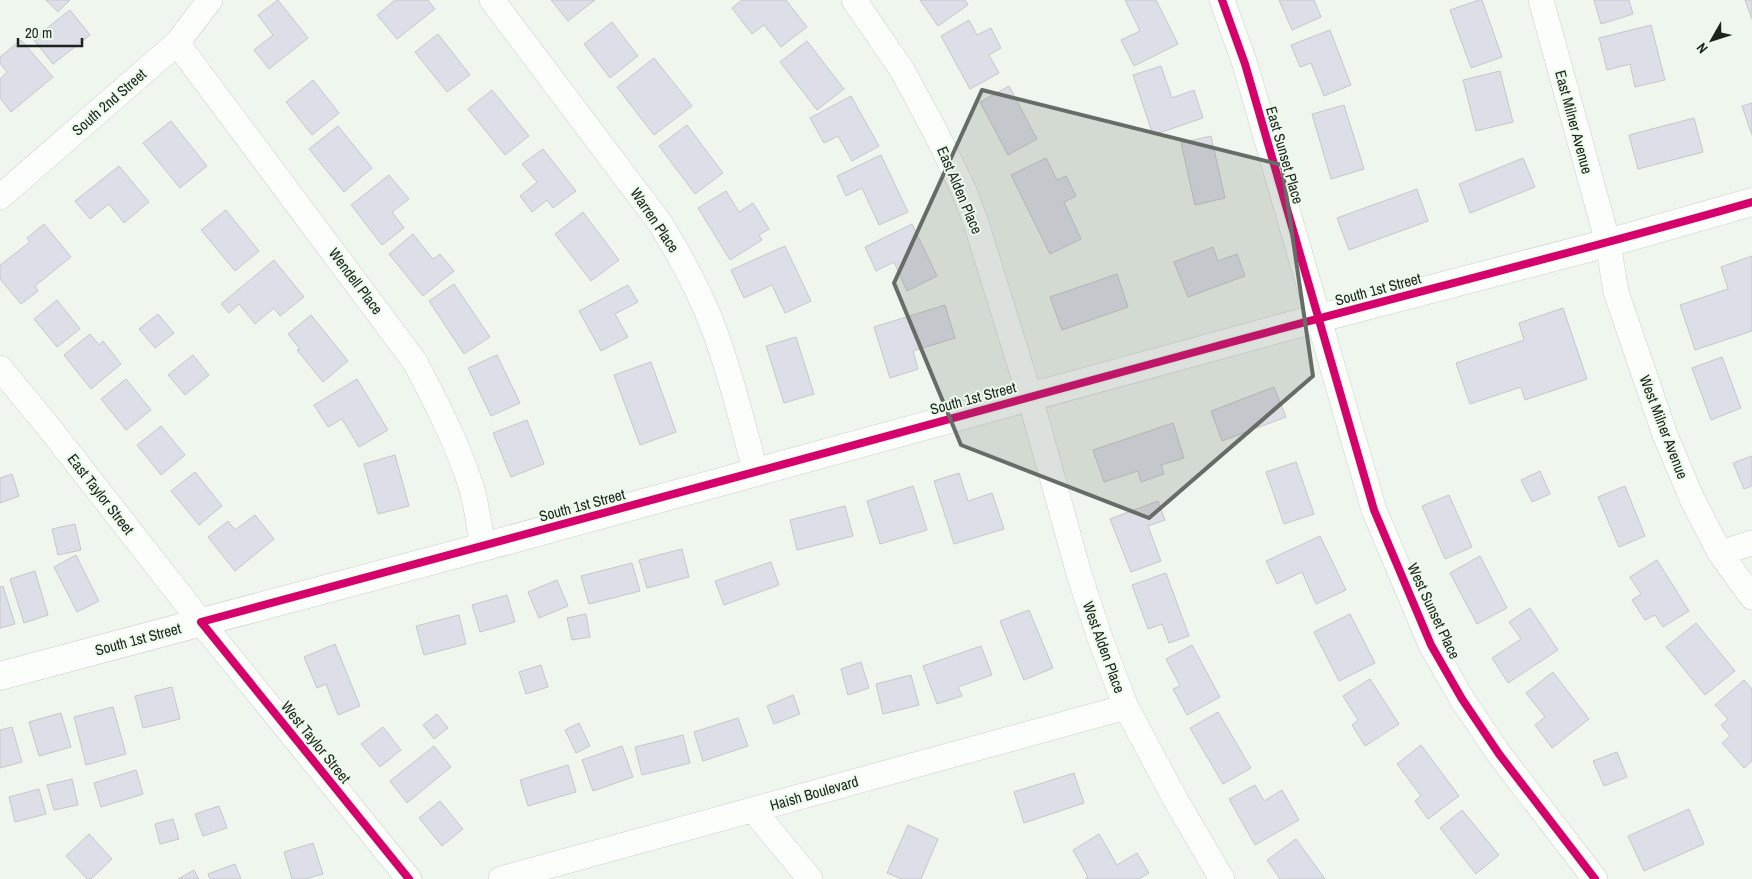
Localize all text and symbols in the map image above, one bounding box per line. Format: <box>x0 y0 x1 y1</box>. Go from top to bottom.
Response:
scale bar <box>18 15 81 47</box>
north arrow <box>1687 15 1737 65</box>
text: 20 m <box>25 22 52 43</box>
text: N <box>1692 39 1712 57</box>
street label: South 2nd Street <box>67 63 151 140</box>
street label: East Milner Avenue <box>1550 68 1598 176</box>
street label: East Sunset Place <box>1261 104 1309 206</box>
street label: East Alden Place <box>932 143 988 237</box>
street label: Warren Place <box>626 183 684 257</box>
street label: Wendell Place <box>324 243 388 319</box>
street label: South 1st Street <box>1333 267 1424 311</box>
street label: West Milner Avenue <box>1635 372 1694 482</box>
street label: South 1st Street <box>928 376 1019 420</box>
street label: East Taylor Street <box>63 449 140 539</box>
street label: South 1st Street <box>537 483 628 527</box>
street label: West Sunset Place <box>1403 560 1465 663</box>
street label: West Alden Place <box>1078 598 1130 696</box>
street label: South 1st Street <box>93 617 184 661</box>
street label: West Taylor Street <box>276 696 356 788</box>
street label: Haish Boulevard <box>767 770 861 816</box>

